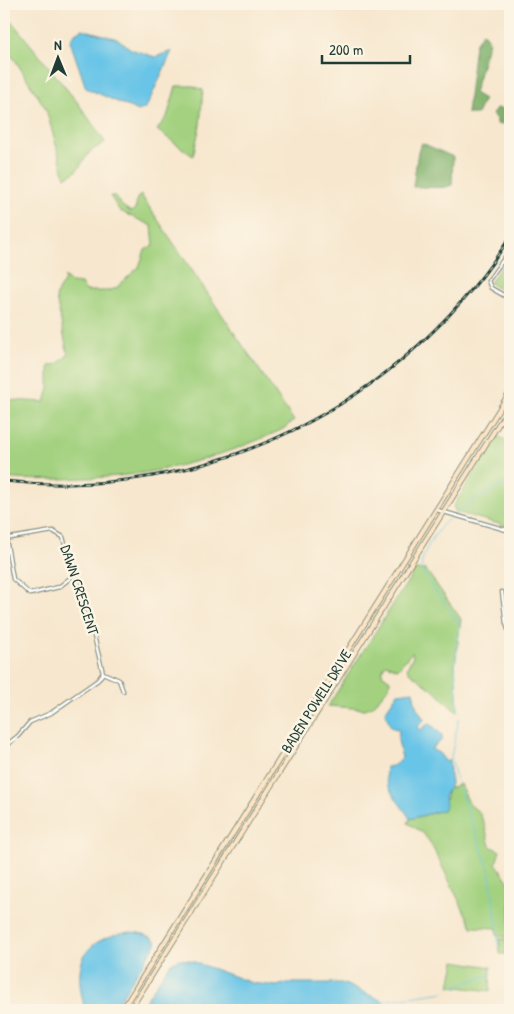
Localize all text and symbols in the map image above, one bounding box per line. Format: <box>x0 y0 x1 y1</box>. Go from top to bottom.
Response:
north arrow <box>32 32 82 82</box>
scale bar <box>322 32 409 64</box>
text: N <box>54 35 62 54</box>
text: 200 m <box>329 39 363 60</box>
street label: DAWN CRESCENT <box>56 542 105 639</box>
street label: BADEN POWELL DRIVE <box>276 645 357 757</box>

